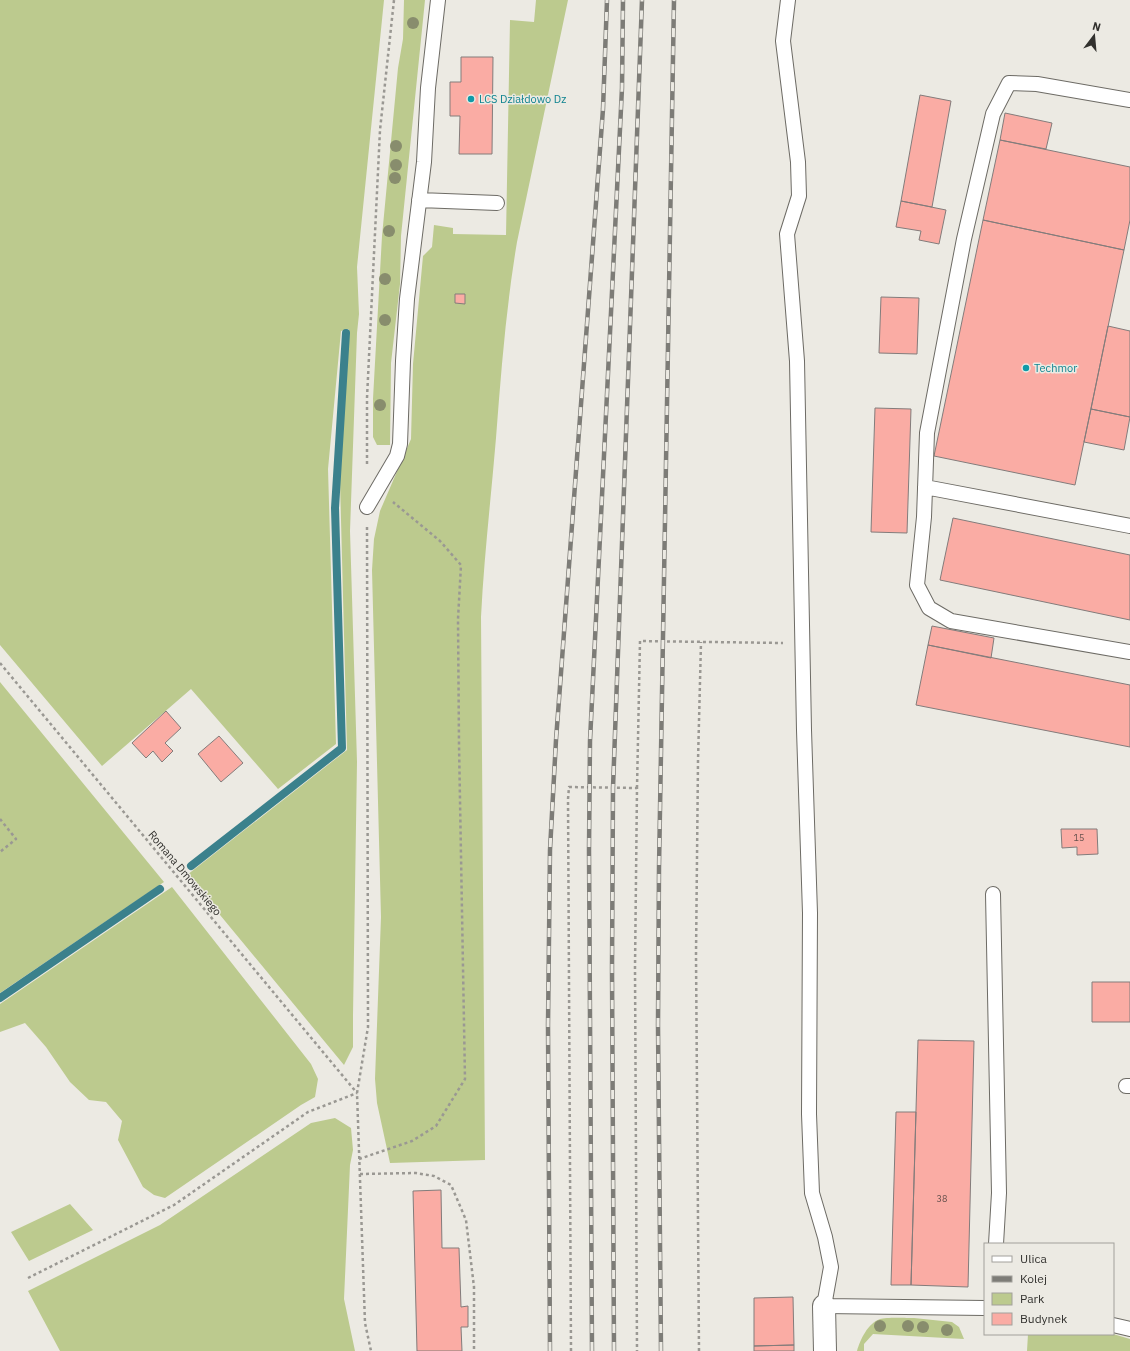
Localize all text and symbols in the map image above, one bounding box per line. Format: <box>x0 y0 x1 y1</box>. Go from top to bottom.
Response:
north arrow <box>1074 16 1114 56</box>
text: N <box>1091 19 1103 34</box>
place label: LCS Działdowo Dz <box>479 92 566 106</box>
marker: LCS Działdowo Dz <box>466 94 476 104</box>
place label: Techmor <box>1034 361 1077 375</box>
marker: Techmor <box>1021 363 1031 373</box>
street label: Romana Dmowskiego <box>145 828 225 918</box>
house number: 15 <box>1074 832 1084 843</box>
house number: 38 <box>937 1193 947 1204</box>
legend <box>984 1243 1114 1335</box>
text: Ulica <box>1020 1251 1047 1266</box>
text: Kolej <box>1020 1271 1047 1286</box>
text: Park <box>1020 1291 1045 1306</box>
text: Budynek <box>1020 1311 1068 1326</box>

